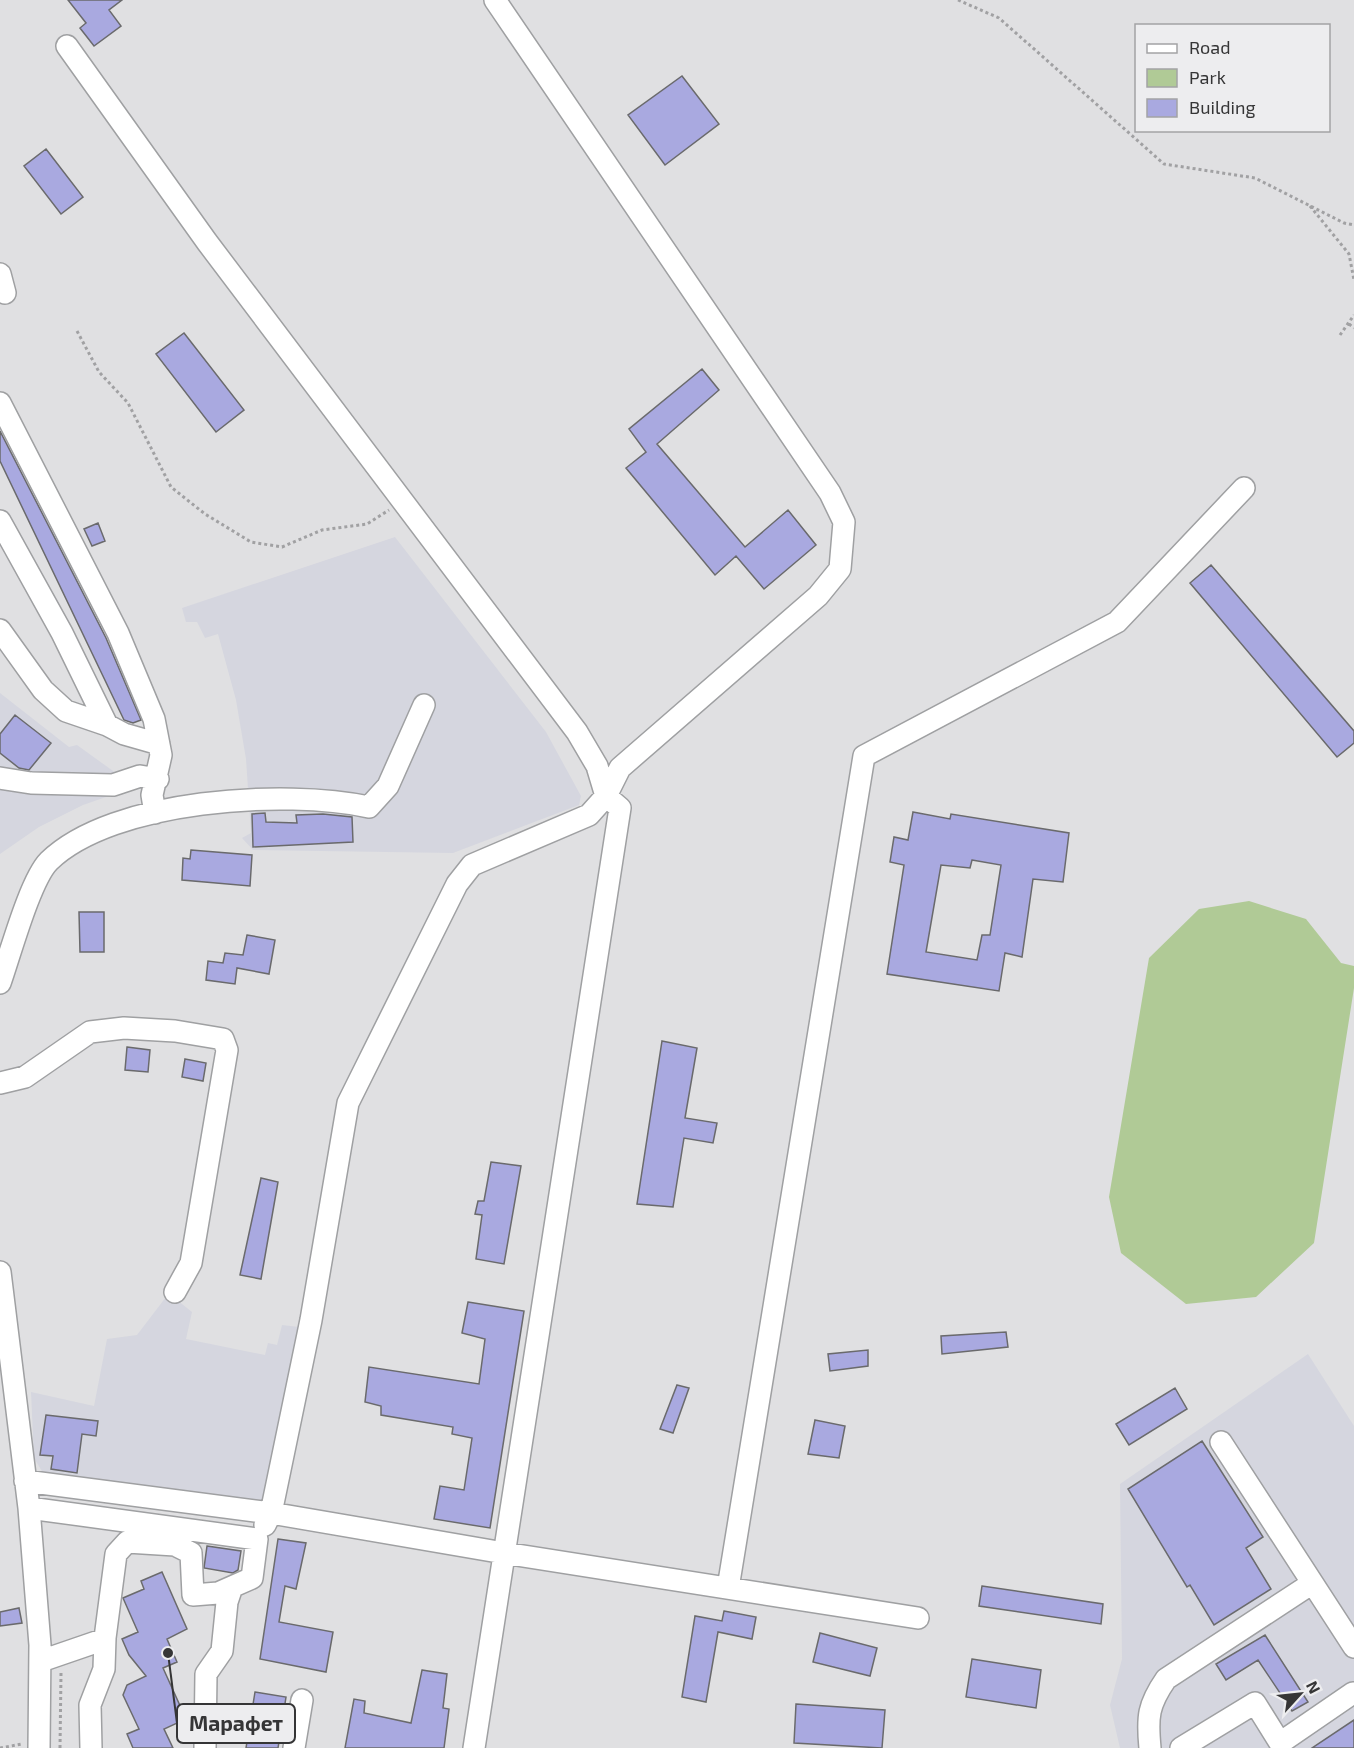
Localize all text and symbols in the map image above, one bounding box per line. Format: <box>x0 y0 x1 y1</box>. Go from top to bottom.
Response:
legend <box>1135 24 1330 132</box>
text: Road <box>1189 36 1230 58</box>
text: Park <box>1189 66 1226 88</box>
text: Building <box>1189 96 1256 118</box>
north arrow <box>1270 1664 1330 1724</box>
text: N <box>1303 1677 1325 1696</box>
callout: Марафет <box>177 1704 295 1743</box>
text: Марафет <box>189 1710 283 1735</box>

